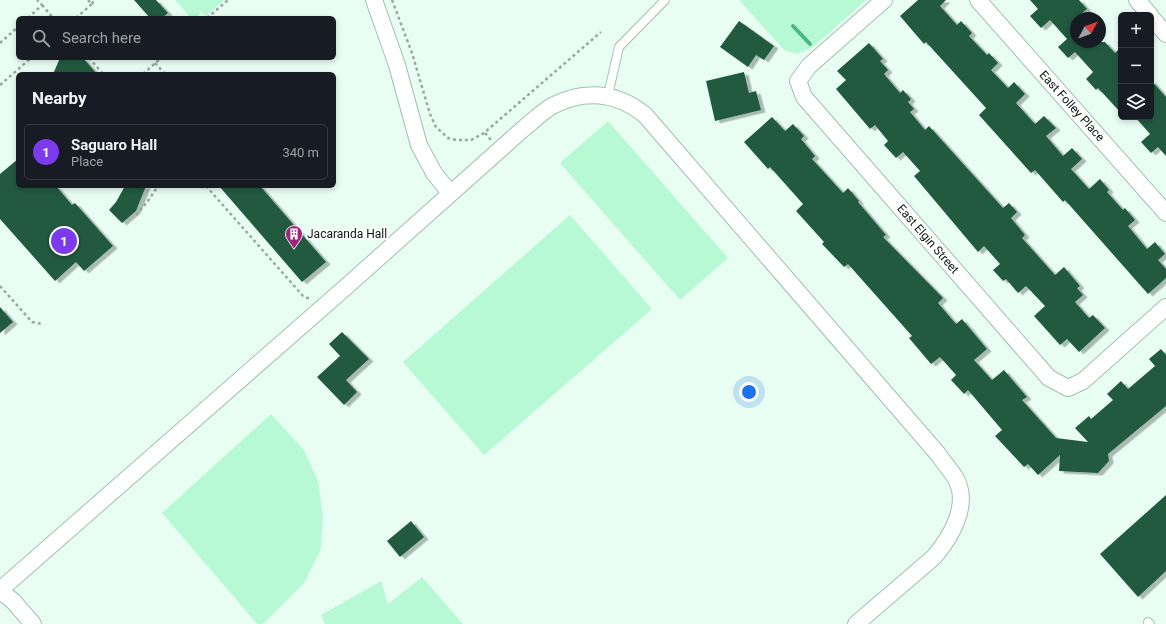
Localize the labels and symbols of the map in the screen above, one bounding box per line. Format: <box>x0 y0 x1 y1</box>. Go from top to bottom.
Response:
north arrow <box>1070 12 1106 48</box>
street label: East Folley Place <box>1037 68 1107 144</box>
street label: East Elgin Street <box>894 202 962 277</box>
building icon: Jacaranda Hall <box>284 224 304 249</box>
pin: 1 <box>51 226 77 256</box>
place label: Jacaranda Hall <box>307 227 387 241</box>
your location <box>739 382 759 402</box>

